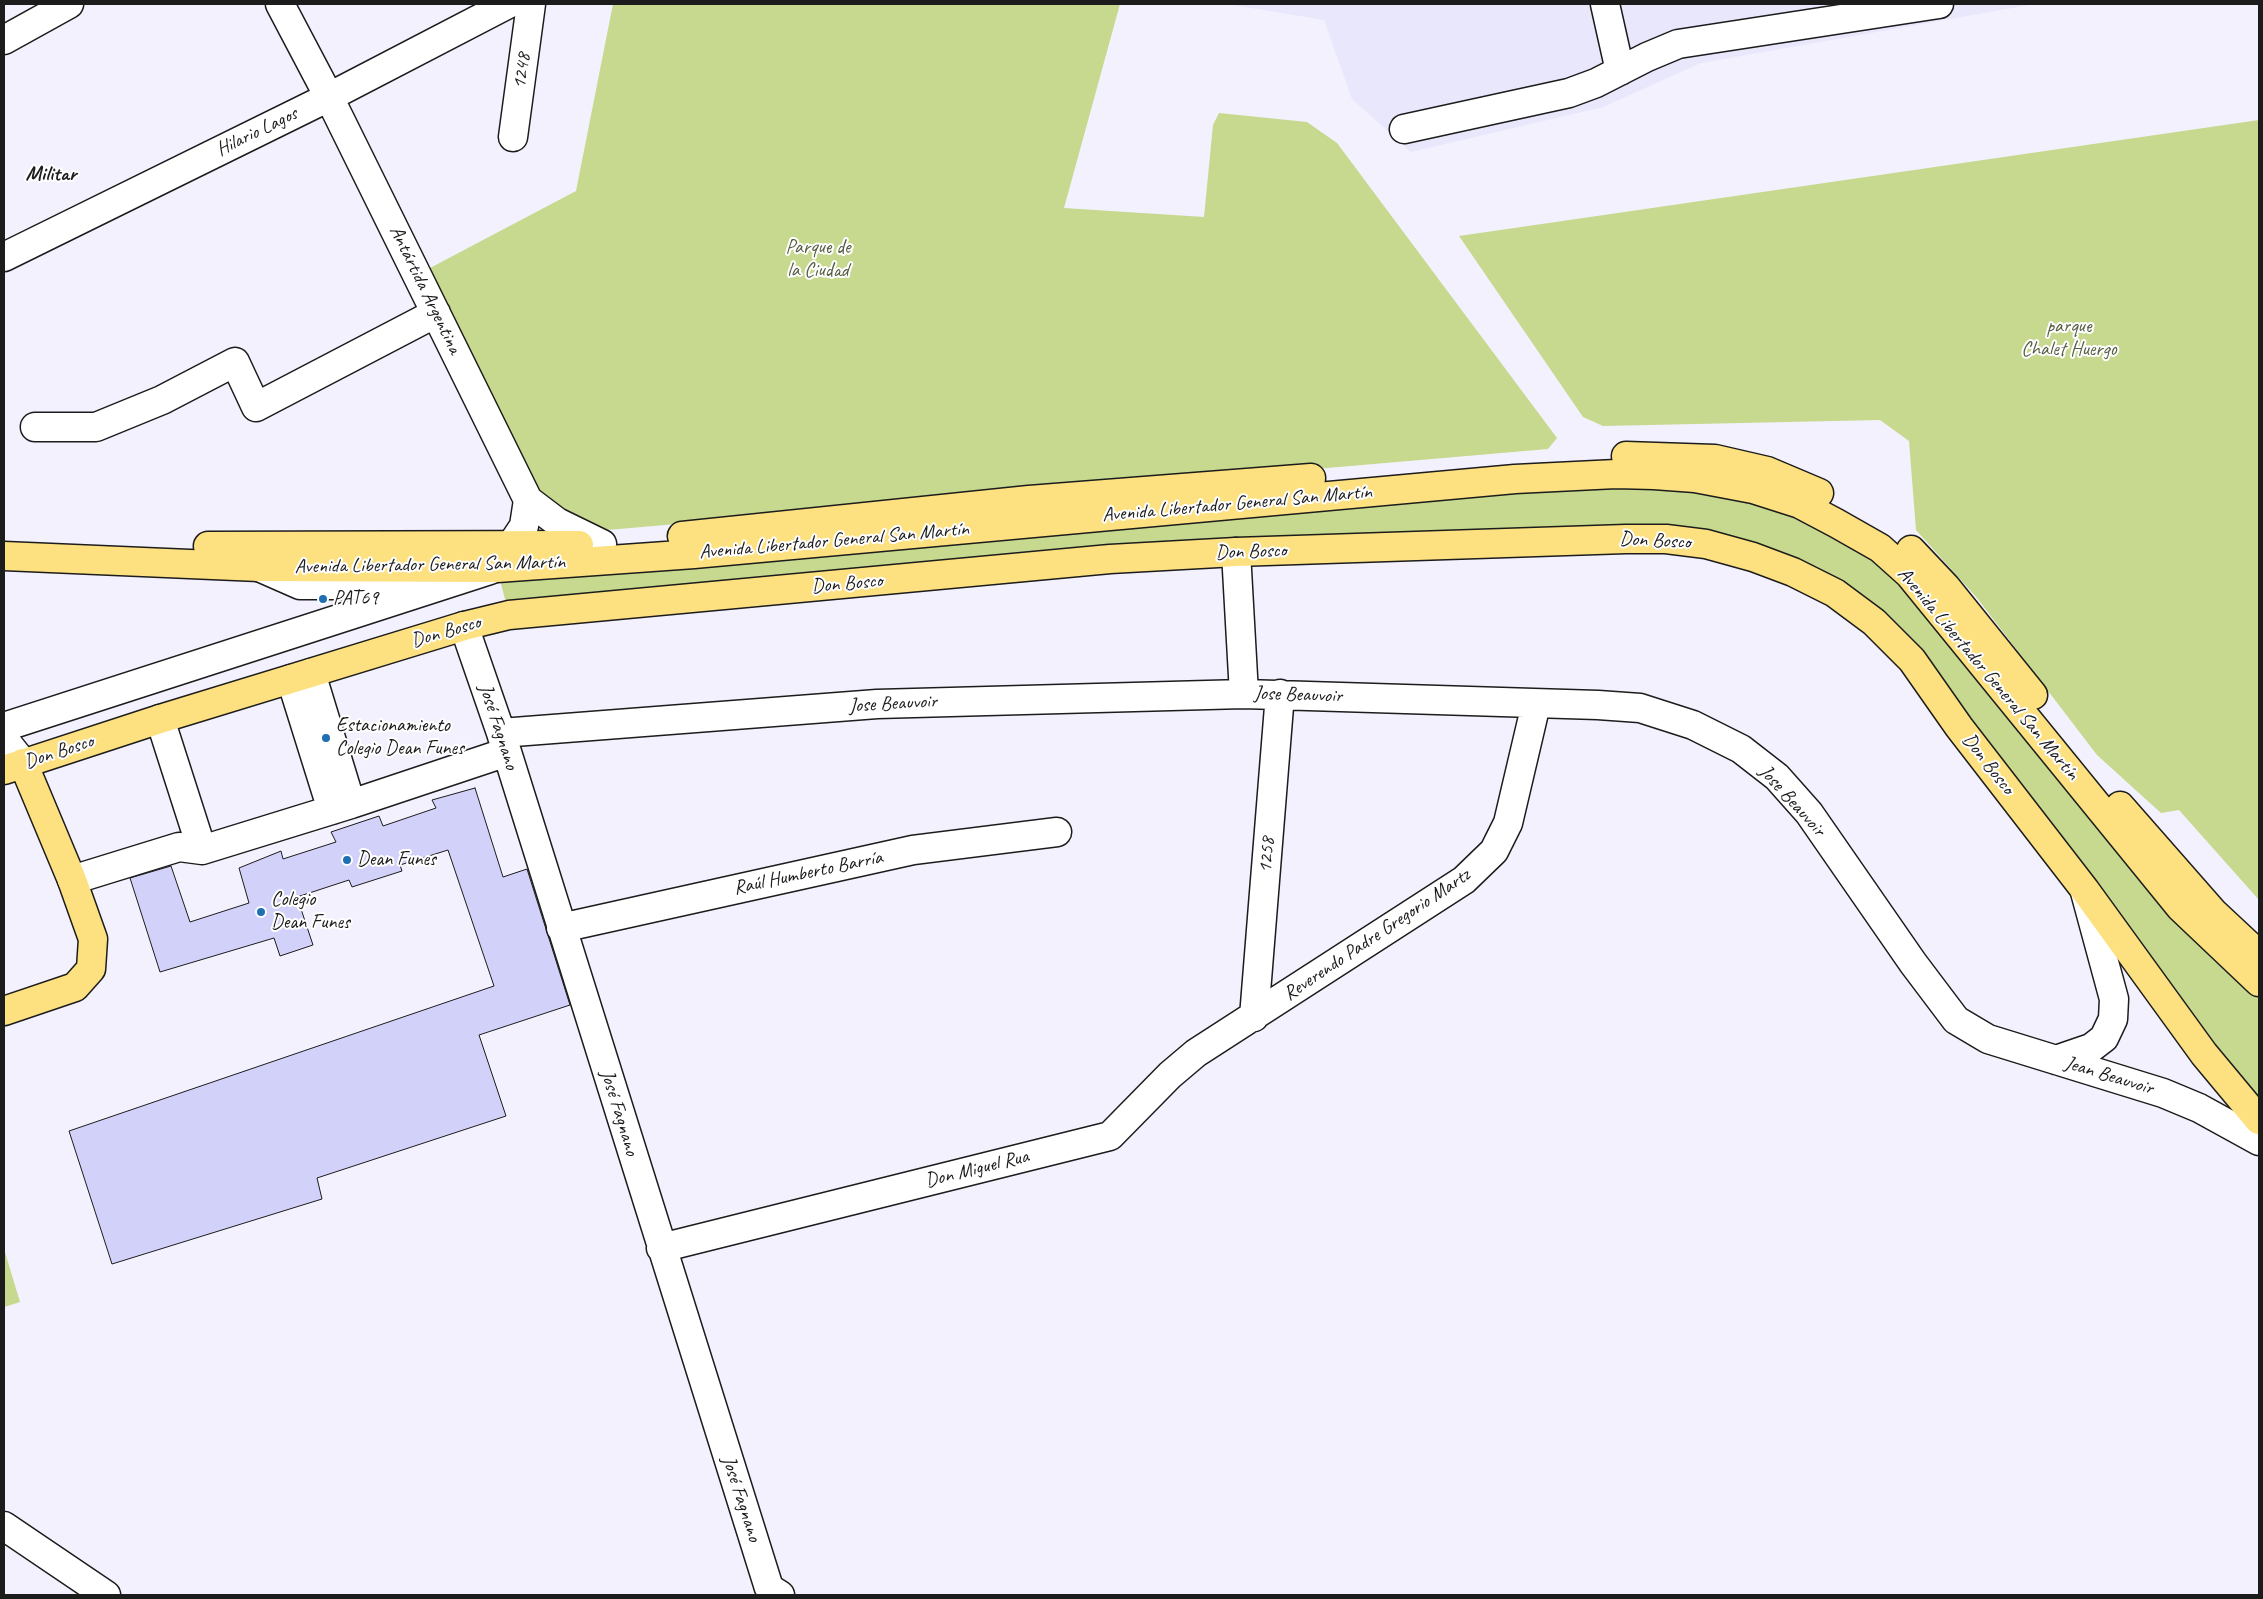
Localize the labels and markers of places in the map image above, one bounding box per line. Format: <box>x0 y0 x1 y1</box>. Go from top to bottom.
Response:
place label: PAT69 <box>333 587 378 611</box>
marker: PAT69 <box>317 593 329 605</box>
place label: Estacionamiento Colegio Dean Funes <box>336 714 464 761</box>
marker: Estacionamiento Colegio Dean Funes <box>320 732 332 744</box>
place label: Dean Funes <box>357 848 436 872</box>
marker: Dean Funes <box>341 854 353 866</box>
place label: Colegio Dean Funes <box>271 888 350 935</box>
marker: Colegio Dean Funes <box>255 906 267 918</box>

